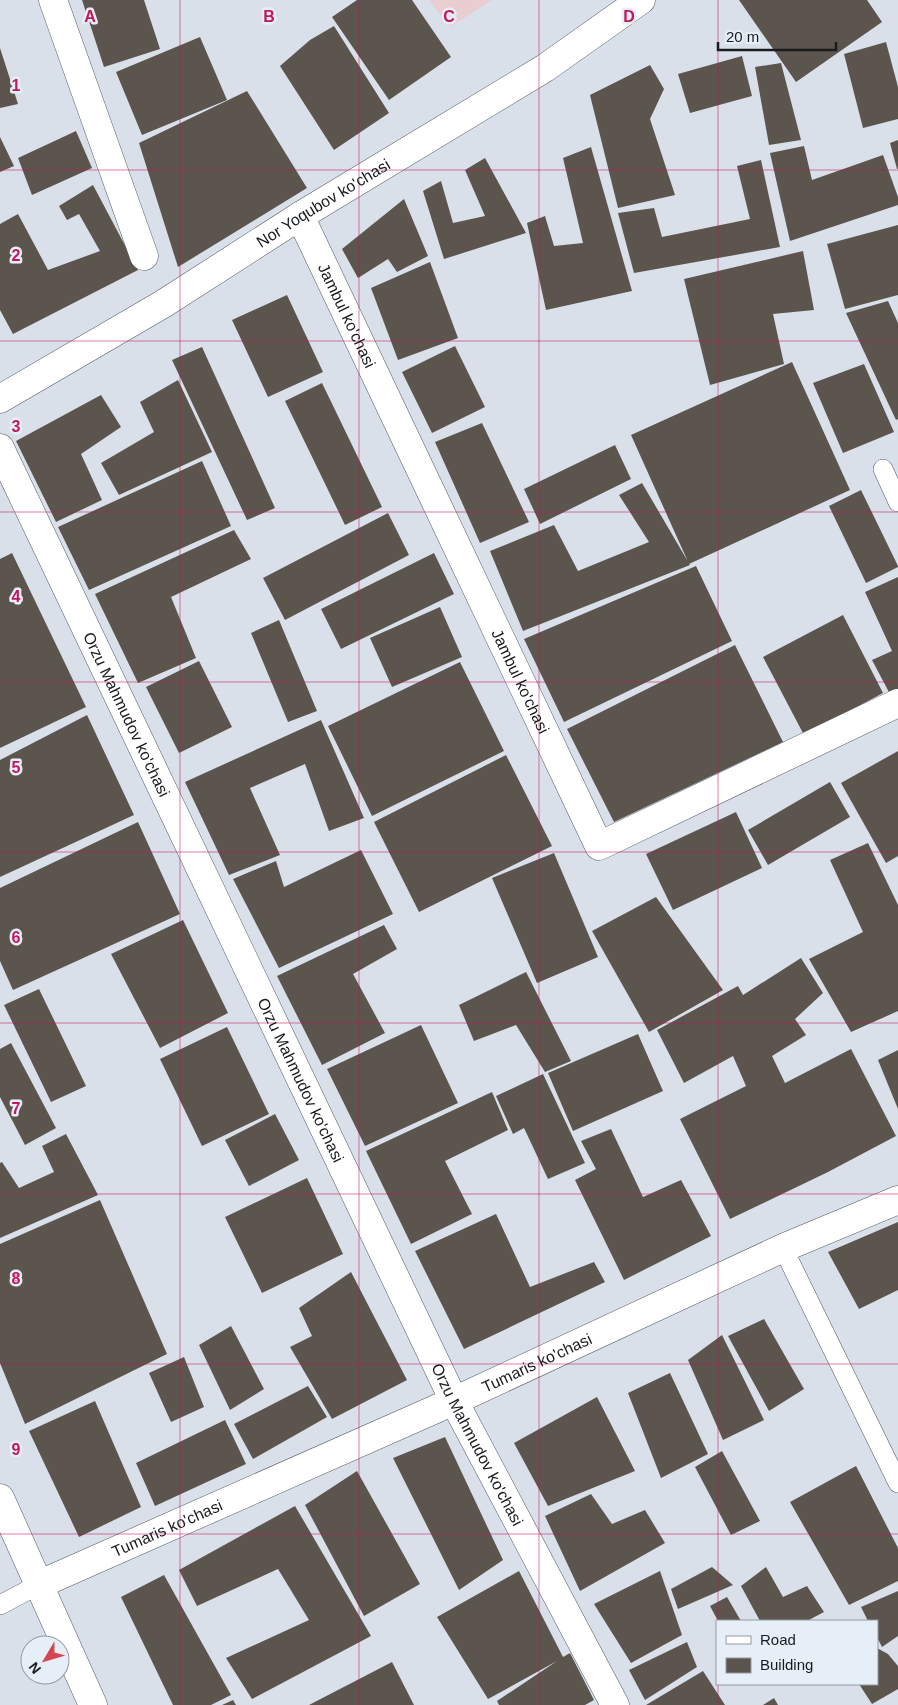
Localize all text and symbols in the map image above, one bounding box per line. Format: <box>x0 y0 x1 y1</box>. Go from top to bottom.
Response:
text: A <box>84 8 96 25</box>
text: B <box>263 8 275 25</box>
text: C <box>443 8 455 25</box>
text: D <box>623 8 635 25</box>
scale bar <box>718 20 836 52</box>
text: 20 m <box>726 28 759 45</box>
text: 1 <box>12 77 21 94</box>
street label: Nor Yoqubov ko'chasi <box>253 156 393 251</box>
text: 2 <box>12 247 21 264</box>
street label: Jambul ko'chasi <box>315 261 379 370</box>
text: 3 <box>12 418 21 435</box>
text: 4 <box>12 588 21 605</box>
street label: Jambul ko'chasi <box>488 627 552 736</box>
street label: Orzu Mahmudov ko'chasi <box>80 630 173 800</box>
text: 5 <box>12 759 21 776</box>
text: 6 <box>12 929 21 946</box>
street label: Orzu Mahmudov ko'chasi <box>254 995 347 1165</box>
text: 7 <box>12 1100 21 1117</box>
text: 8 <box>12 1270 21 1287</box>
street label: Tumaris ko'chasi <box>479 1330 594 1396</box>
street label: Orzu Mahmudov ko'chasi <box>428 1361 526 1528</box>
text: 9 <box>12 1441 21 1458</box>
street label: Tumaris ko'chasi <box>109 1497 225 1560</box>
legend <box>716 1620 878 1685</box>
text: Road <box>760 1631 796 1648</box>
north arrow <box>20 1635 70 1685</box>
text: Building <box>760 1656 813 1673</box>
text: N <box>25 1659 44 1677</box>

